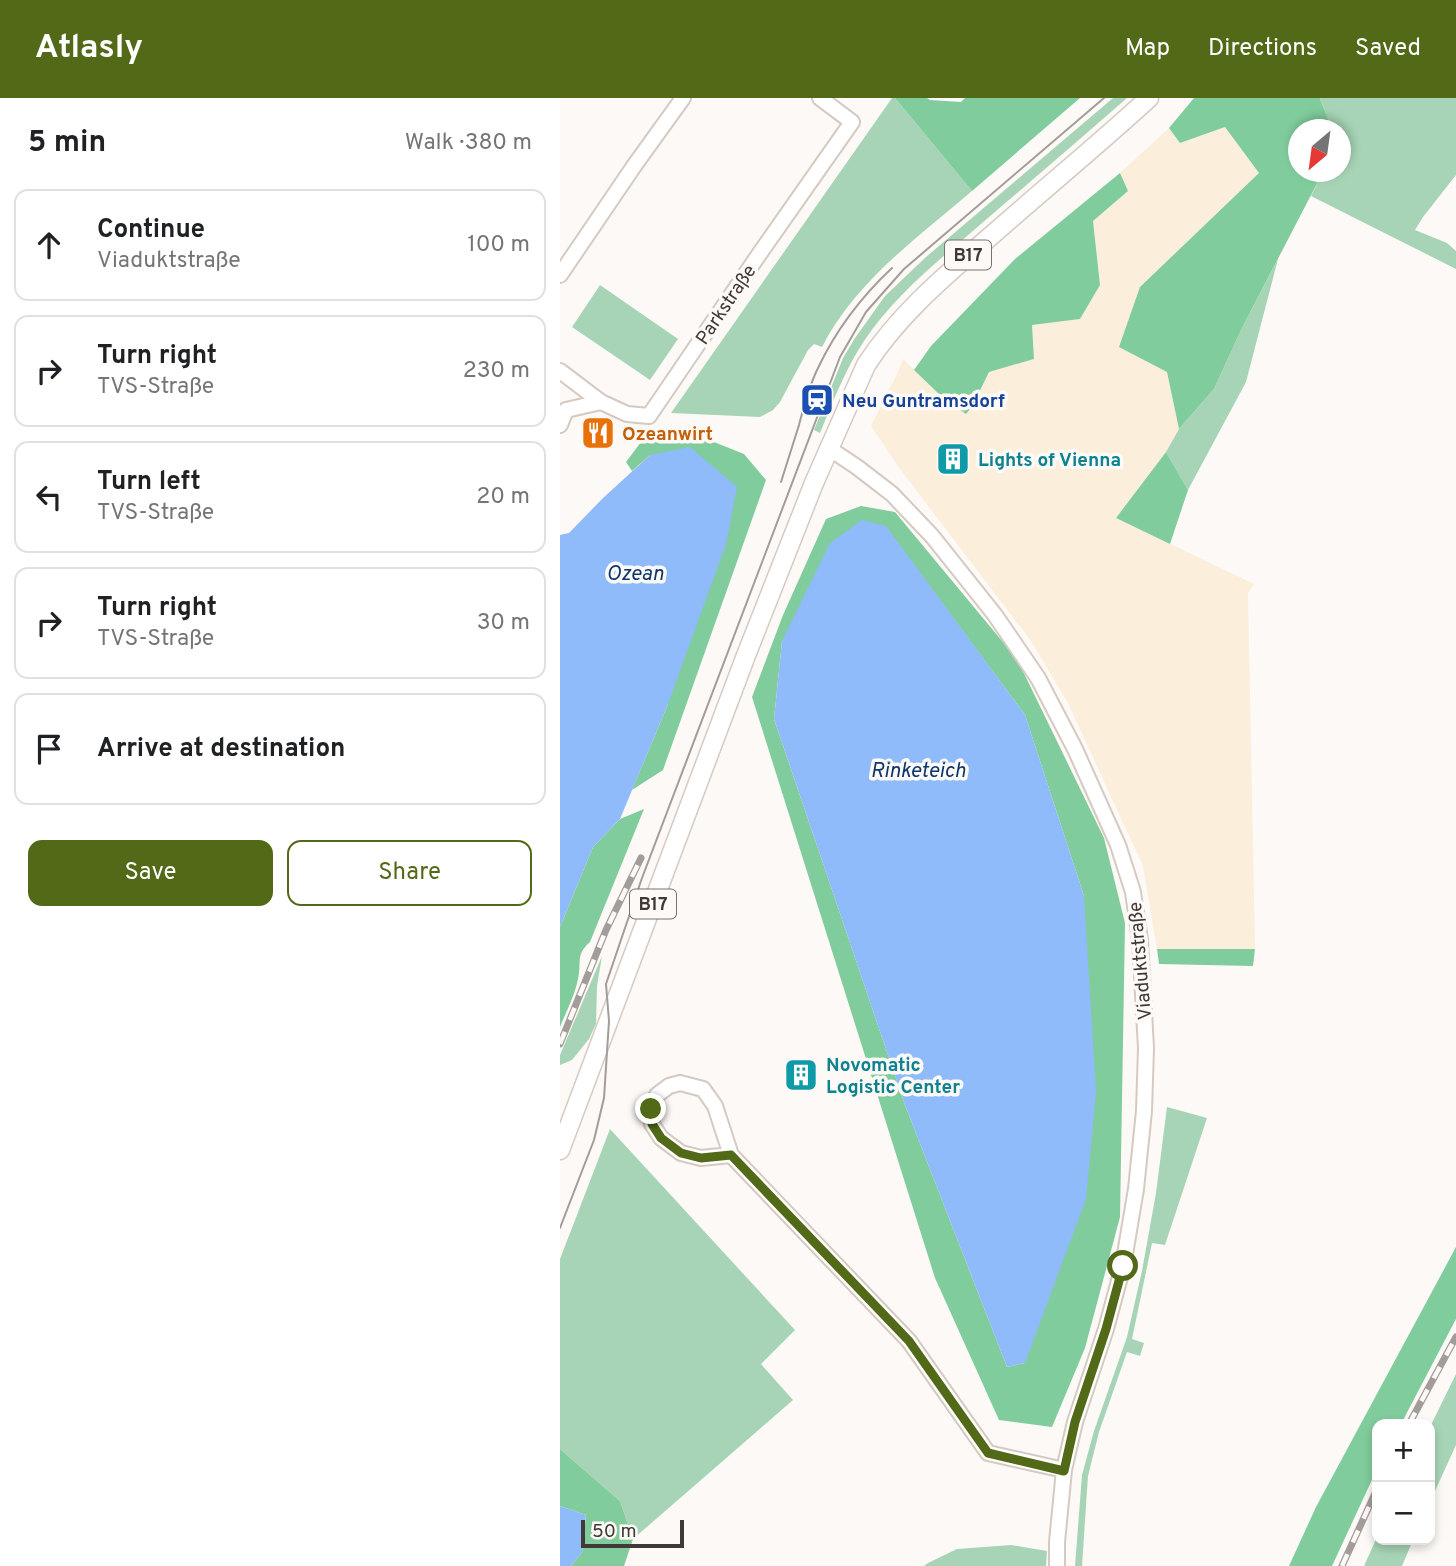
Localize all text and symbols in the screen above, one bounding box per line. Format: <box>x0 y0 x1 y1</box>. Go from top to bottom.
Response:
text: Atlasly <box>35 28 143 70</box>
text: Map <box>1125 34 1170 64</box>
text: Directions <box>1208 34 1317 64</box>
text: Saved <box>1355 34 1421 64</box>
north arrow <box>1288 119 1351 182</box>
text: 5 min <box>28 125 106 162</box>
text: Walk · 380 m <box>405 129 532 158</box>
text: Continue <box>97 214 205 247</box>
icon: ahead <box>30 226 68 264</box>
text: 100 m <box>467 231 530 260</box>
road number: B17 <box>945 240 991 270</box>
text: Viaduktstraße <box>97 247 241 276</box>
street label: Parkstraße <box>691 260 762 350</box>
text: Turn right <box>97 340 217 373</box>
icon: right <box>30 352 68 390</box>
text: 230 m <box>463 357 530 386</box>
text: TVS-Straße <box>97 373 214 402</box>
station icon: Neu Guntramsdorf <box>798 381 836 419</box>
place label: Neu Guntramsdorf <box>842 390 1005 414</box>
restaurant icon: Ozeanwirt <box>579 414 617 452</box>
place label: Ozeanwirt <box>622 423 713 447</box>
building icon: Lights of Vienna <box>934 440 972 478</box>
place label: Lights of Vienna <box>978 449 1121 473</box>
text: Turn left <box>97 466 201 499</box>
icon: left <box>30 478 68 516</box>
text: 20 m <box>476 483 530 512</box>
text: TVS-Straße <box>97 499 214 528</box>
water label: Ozean <box>606 561 664 588</box>
text: Turn right <box>97 592 217 625</box>
icon: right <box>30 604 68 642</box>
text: 30 m <box>477 609 530 638</box>
text: TVS-Straße <box>97 625 214 654</box>
icon: arrive <box>30 730 68 768</box>
text: Arrive at destination <box>97 733 345 766</box>
water label: Rinketeich <box>870 758 966 785</box>
button: Save <box>28 840 273 906</box>
button: Share <box>287 840 532 906</box>
road number: B17 <box>630 890 676 918</box>
street label: Viaduktstraße <box>1124 901 1158 1021</box>
place label: Novomatic Logistic Center <box>826 1054 960 1100</box>
building icon: Novomatic Logistic Center <box>782 1056 820 1094</box>
route end <box>635 1093 666 1124</box>
route start <box>1107 1250 1138 1281</box>
map controls <box>1372 1419 1435 1545</box>
button: + <box>1372 1419 1435 1482</box>
button: − <box>1372 1482 1435 1545</box>
scale bar <box>581 1517 684 1549</box>
text: 50 m <box>592 1520 637 1544</box>

